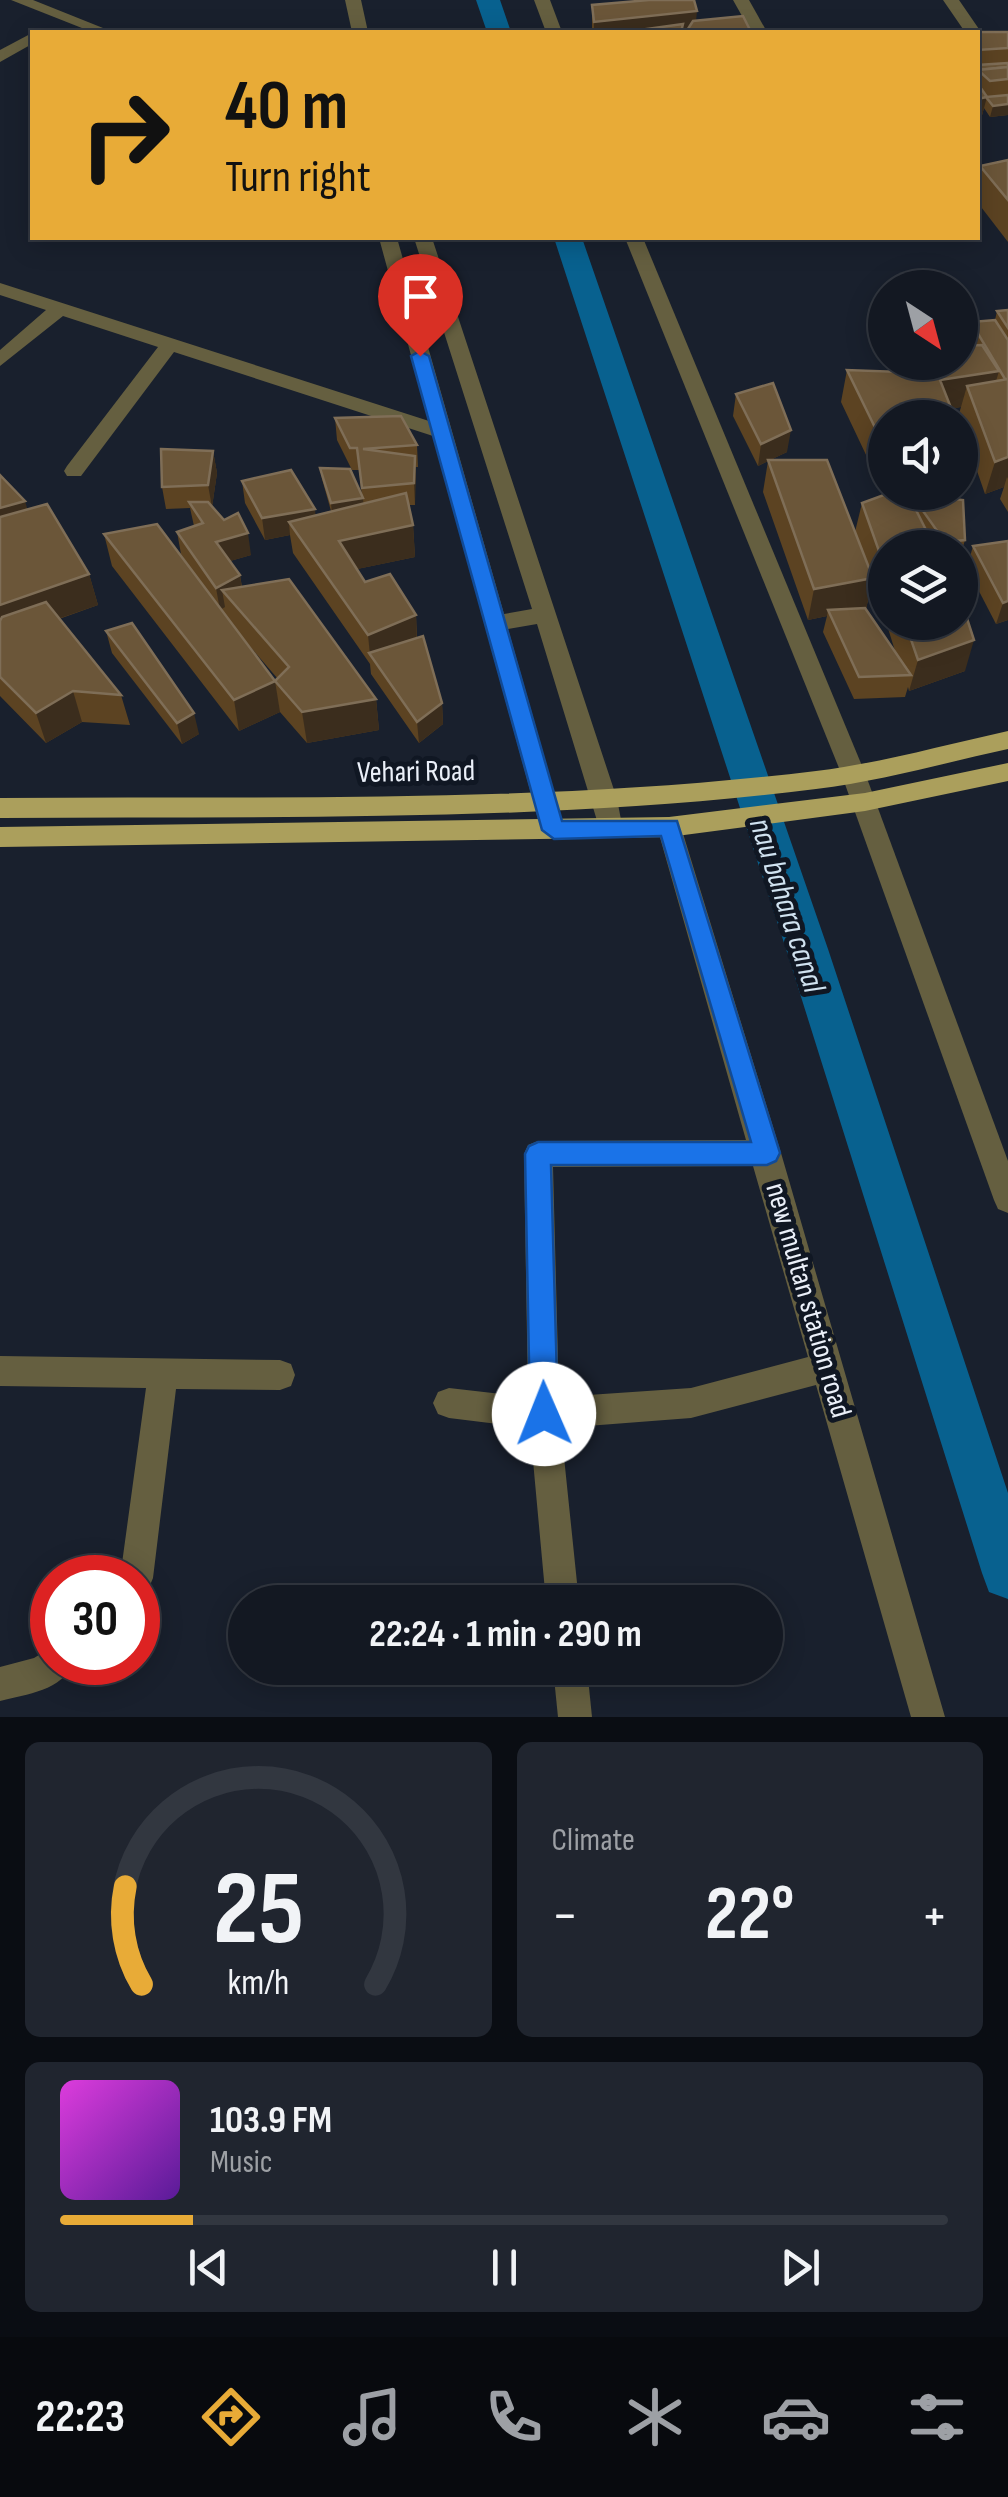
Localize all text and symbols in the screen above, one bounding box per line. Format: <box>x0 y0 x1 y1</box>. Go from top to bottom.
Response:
text: 40 m <box>225 65 348 149</box>
icon: right <box>60 70 190 200</box>
text: Turn right <box>225 150 371 205</box>
pin <box>378 254 463 357</box>
icon: arrive <box>393 269 448 324</box>
north arrow <box>868 270 978 380</box>
map controls <box>868 270 978 640</box>
button: sound <box>868 400 978 510</box>
button: layers <box>868 530 978 640</box>
street label: Vehari Road <box>357 753 475 791</box>
water label: nau bahara canal <box>740 813 833 999</box>
street label: new multan station road <box>757 1179 859 1422</box>
position arrow <box>492 1362 596 1466</box>
speed limit sign: 30 <box>30 1555 160 1685</box>
text: 22:24 · 1 min · 290 m <box>369 1612 642 1657</box>
text: Climate <box>552 1821 635 1860</box>
text: 25 <box>213 1848 304 1973</box>
text: 22° <box>705 1870 794 1961</box>
text: − <box>552 1883 578 1950</box>
text: + <box>921 1883 948 1950</box>
text: km/h <box>227 1962 289 2005</box>
text: 103.9 FM <box>210 2098 332 2143</box>
text: Music <box>210 2143 273 2182</box>
icon: previous <box>181 2240 236 2295</box>
icon: pause <box>477 2240 532 2295</box>
icon: next <box>773 2240 828 2295</box>
icon: directions <box>196 2382 266 2452</box>
icon: music <box>337 2382 407 2452</box>
icon: phone <box>479 2382 549 2452</box>
icon: climate <box>620 2382 690 2452</box>
icon: car <box>761 2382 831 2452</box>
icon: filters <box>902 2382 972 2452</box>
text: 22:23 <box>36 2390 125 2445</box>

